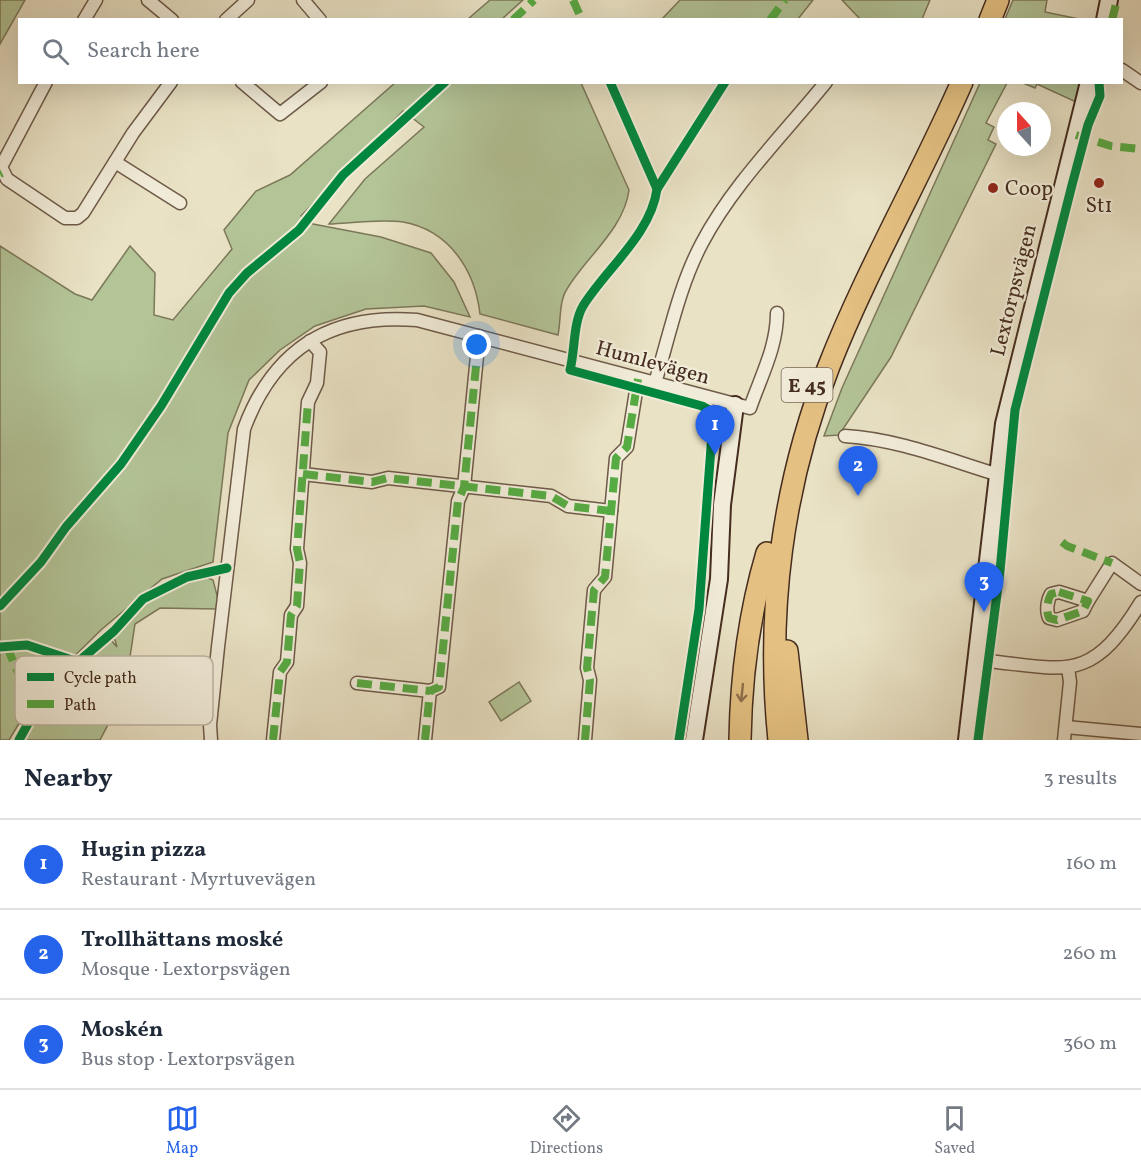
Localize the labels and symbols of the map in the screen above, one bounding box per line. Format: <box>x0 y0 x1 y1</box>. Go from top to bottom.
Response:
north arrow <box>997 102 1051 156</box>
place label: Coop <box>1005 175 1053 204</box>
marker: St1 <box>1092 176 1106 190</box>
marker: Coop <box>986 181 1000 195</box>
place label: St1 <box>1085 192 1113 221</box>
street label: Lextorpsvägen <box>984 221 1045 359</box>
your location <box>462 330 491 359</box>
street label: Humlevägen <box>592 334 713 393</box>
road number: E 45 <box>782 368 832 402</box>
pin: 1 <box>696 406 734 455</box>
pin: 2 <box>838 446 878 496</box>
pin: 3 <box>964 562 1004 612</box>
legend <box>15 656 213 725</box>
text: Cycle path <box>64 668 137 690</box>
one-way arrow <box>736 682 747 702</box>
text: Path <box>64 695 96 717</box>

